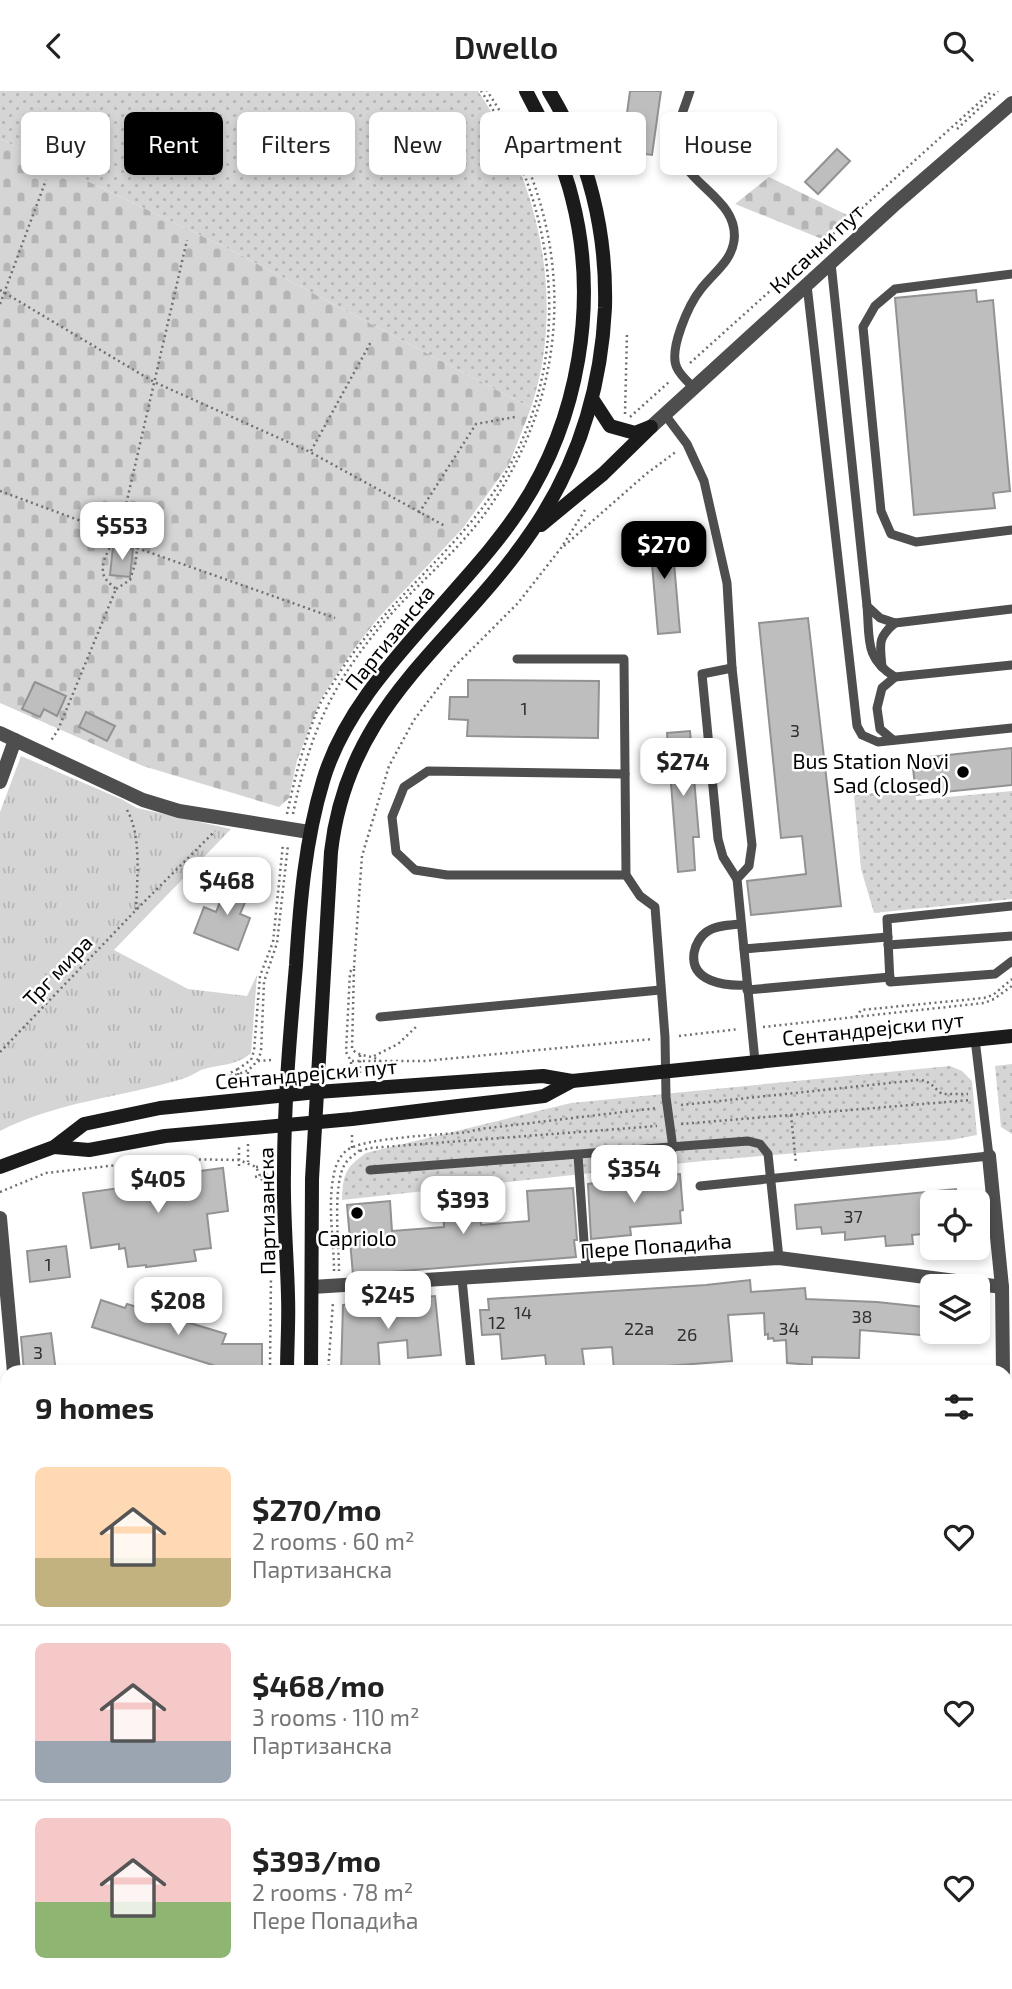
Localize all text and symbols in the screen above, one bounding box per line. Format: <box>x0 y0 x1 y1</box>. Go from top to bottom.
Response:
icon: back <box>35 27 73 65</box>
text: Dwello <box>454 27 558 65</box>
icon: search <box>939 27 977 65</box>
chip: Buy <box>21 112 110 175</box>
chip: Rent <box>124 112 223 175</box>
chip: Filters <box>237 112 355 175</box>
chip: New <box>369 112 466 175</box>
chip: Apartment <box>480 112 646 175</box>
chip: House <box>660 112 777 175</box>
street label: Кисачки пут <box>764 198 869 299</box>
pin: $553 <box>81 503 163 562</box>
text: $553 <box>96 511 148 539</box>
pin: $270 <box>623 521 705 581</box>
text: $270 <box>637 530 691 558</box>
street label: Партизанска <box>339 579 439 695</box>
house number: 1 <box>520 697 528 719</box>
house number: 3 <box>790 719 800 741</box>
pin: $274 <box>642 739 724 798</box>
text: $274 <box>656 747 710 775</box>
place label: Bus Station Novi Sad (closed) <box>793 748 949 797</box>
marker: Bus Station Novi Sad (closed) <box>955 764 971 780</box>
pin: $468 <box>186 857 268 917</box>
text: $468 <box>199 866 255 894</box>
street label: Трг мира <box>17 929 97 1011</box>
street label: Сентандрејски пут <box>781 1006 965 1051</box>
street label: Сентандрејски пут <box>214 1053 398 1094</box>
pin: $354 <box>593 1145 675 1205</box>
street label: Партизанска <box>252 1147 280 1275</box>
text: $354 <box>607 1154 661 1182</box>
pin: $405 <box>117 1155 199 1215</box>
text: $405 <box>130 1164 186 1192</box>
pin: $393 <box>422 1177 504 1236</box>
text: $393 <box>437 1185 490 1213</box>
map controls <box>920 1190 990 1344</box>
button: locate <box>920 1190 990 1260</box>
marker: Capriolo <box>349 1205 365 1221</box>
house number: 37 <box>843 1205 863 1227</box>
place label: Capriolo <box>317 1225 397 1250</box>
street label: Пере Попадића <box>579 1227 733 1263</box>
house number: 1 <box>44 1253 52 1275</box>
pin: $245 <box>347 1271 429 1331</box>
button: layers <box>920 1274 990 1344</box>
pin: $208 <box>137 1277 219 1337</box>
text: $245 <box>361 1280 415 1308</box>
text: $208 <box>150 1286 206 1314</box>
house number: 14 <box>514 1301 532 1323</box>
house number: 38 <box>852 1305 872 1327</box>
house number: 12 <box>488 1311 506 1333</box>
house number: 22a <box>624 1317 654 1339</box>
house number: 34 <box>778 1317 800 1339</box>
house number: 26 <box>677 1323 697 1345</box>
house number: 3 <box>33 1341 43 1363</box>
icon: filters <box>940 1388 978 1426</box>
text: 9 homes <box>35 1389 154 1425</box>
text: $270/mo <box>252 1491 381 1527</box>
icon: home <box>91 1495 175 1579</box>
icon: heart <box>940 1518 978 1556</box>
text: 2 rooms · 60 m² <box>252 1527 414 1555</box>
text: Партизанска <box>252 1555 392 1583</box>
text: $468/mo <box>252 1667 385 1703</box>
icon: home <box>91 1671 175 1755</box>
icon: heart <box>940 1694 978 1732</box>
text: 3 rooms · 110 m² <box>252 1703 419 1731</box>
text: Партизанска <box>252 1731 392 1759</box>
text: $393/mo <box>252 1842 381 1878</box>
icon: home <box>91 1846 175 1930</box>
icon: heart <box>940 1869 978 1907</box>
text: 2 rooms · 78 m² <box>252 1878 413 1906</box>
text: Пере Попадића <box>252 1906 418 1934</box>

